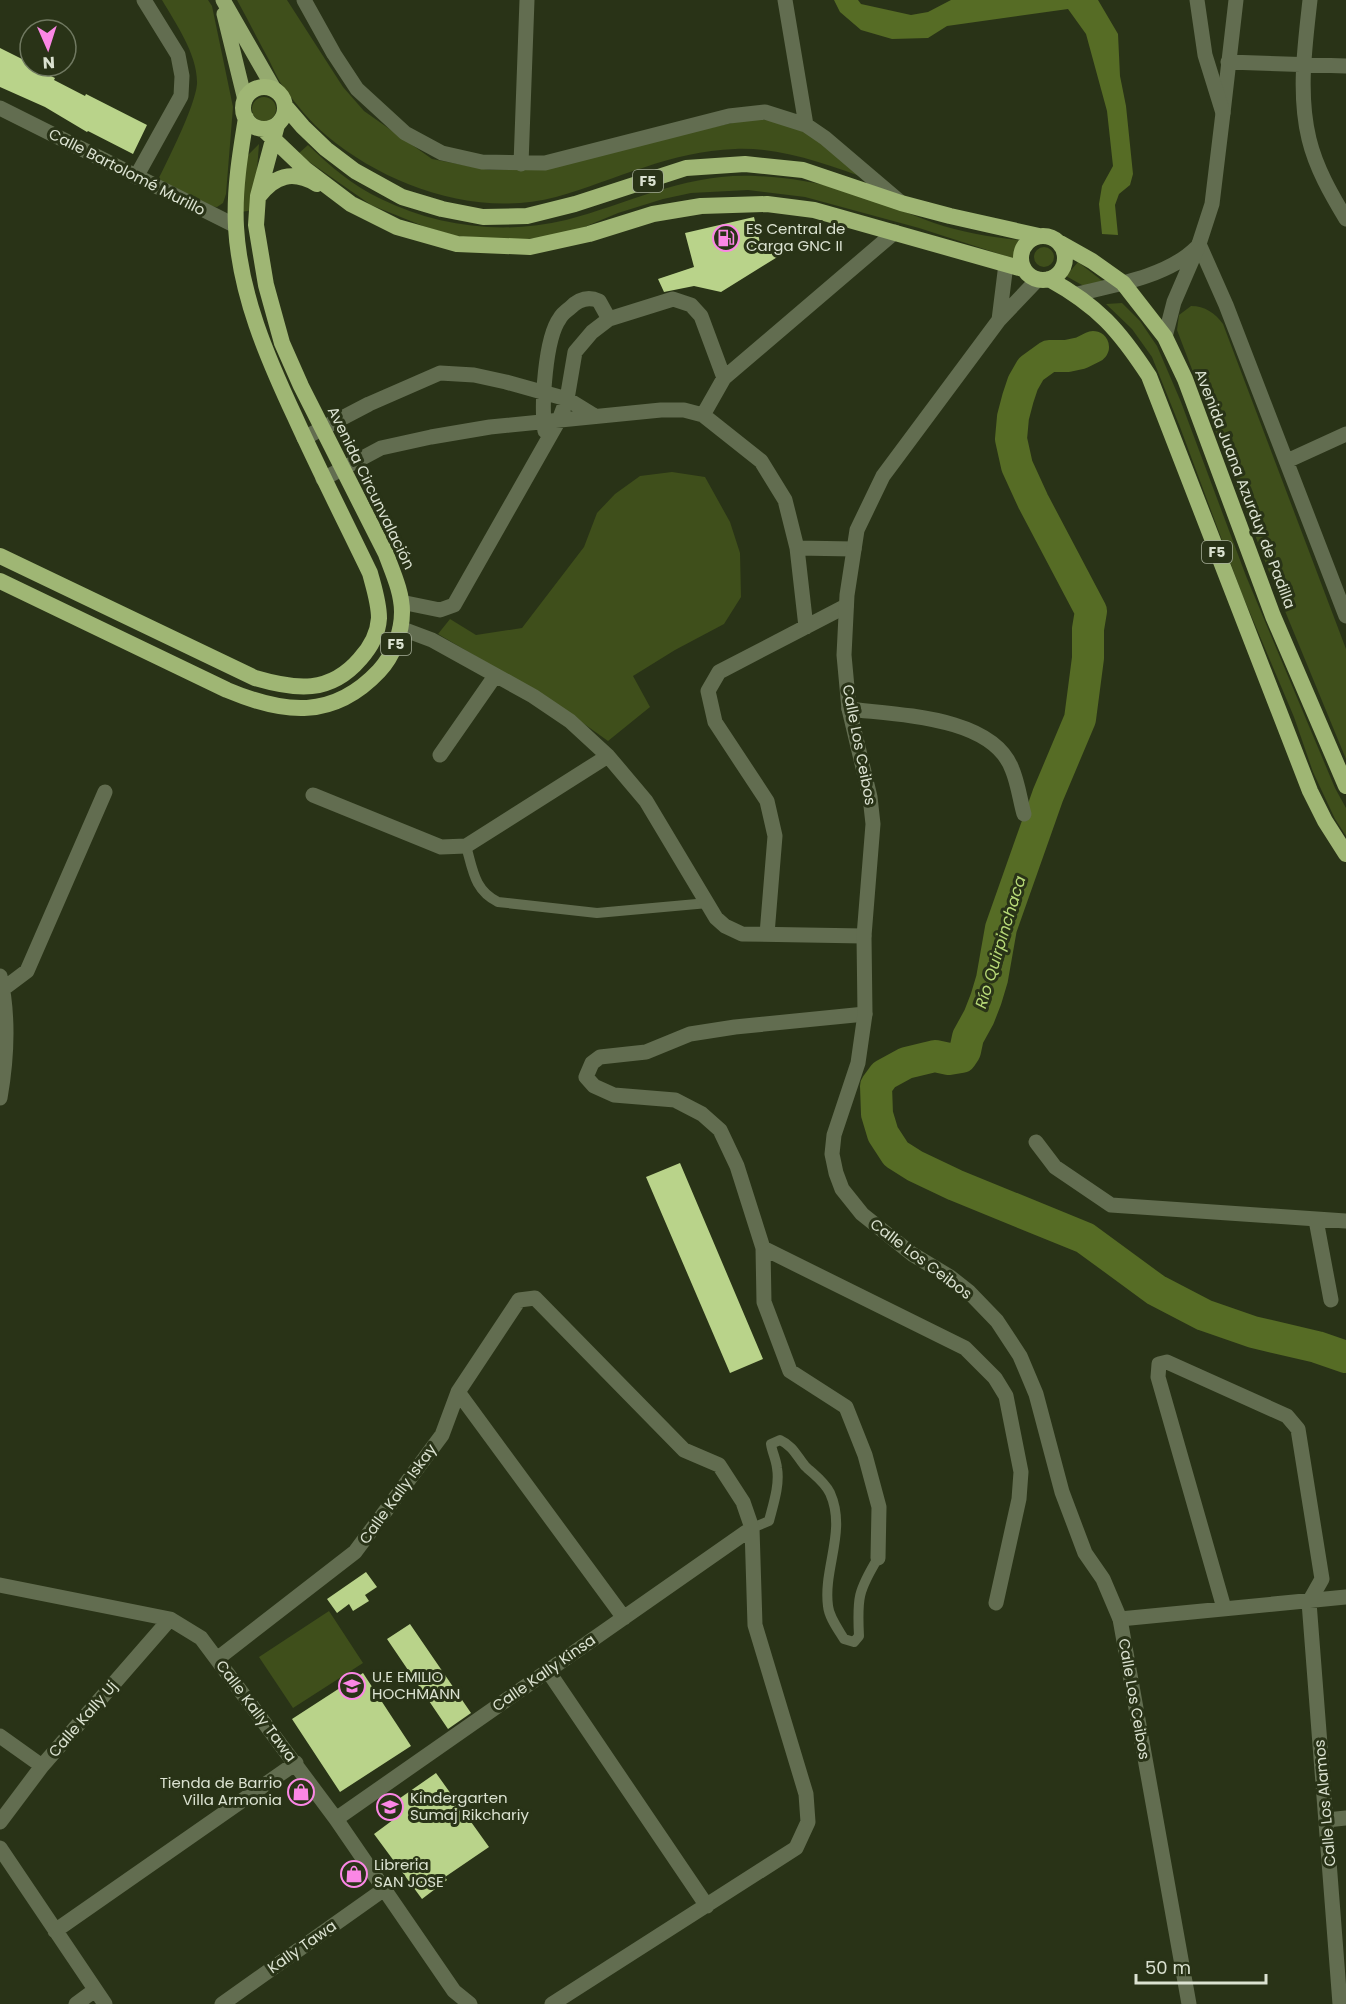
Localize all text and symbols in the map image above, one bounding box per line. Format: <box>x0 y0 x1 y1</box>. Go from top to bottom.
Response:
north arrow <box>18 18 78 78</box>
text: N <box>42 51 55 74</box>
street label: Calle Bartolomé Murillo <box>45 123 209 220</box>
road number: F5 <box>633 170 663 192</box>
place label: ES Central de Carga GNC II <box>746 218 845 256</box>
fuel station icon: ES Central de Carga GNC II <box>711 223 741 253</box>
street label: Avenida Juana Azurduy de Padilla <box>1190 366 1301 612</box>
street label: Avenida Circunvalación <box>323 403 420 573</box>
road number: F5 <box>1202 541 1232 563</box>
road number: F5 <box>381 633 411 655</box>
street label: Calle Los Ceibos <box>837 683 882 807</box>
water label: Río Quirpinchaca <box>969 873 1032 1011</box>
street label: Calle Los Ceibos <box>866 1213 977 1304</box>
street label: Calle Kally Iskay <box>354 1439 441 1548</box>
street label: Calle Kally Kinsa <box>488 1629 600 1716</box>
street label: Calle Los Ceibos <box>1114 1637 1155 1761</box>
street label: Calle Kally Tawa <box>211 1656 302 1766</box>
place label: U.E EMILIO HOCHMANN <box>372 1666 460 1704</box>
school or university icon: U.E EMILIO HOCHMANN <box>337 1671 367 1701</box>
street label: Calle Kally Uj <box>43 1676 122 1761</box>
street label: Calle Los Alamos <box>1308 1739 1341 1867</box>
place label: Tienda de Barrio Villa Armonia <box>160 1772 282 1810</box>
shop icon: Tienda de Barrio Villa Armonia <box>286 1777 316 1807</box>
place label: Kindergarten Sumaj Rikchariy <box>410 1787 529 1825</box>
school or university icon: Kindergarten Sumaj Rikchariy <box>375 1792 405 1822</box>
place label: Libreria SAN JOSE <box>374 1854 444 1892</box>
shop icon: Libreria SAN JOSE <box>339 1859 369 1889</box>
street label: Kally Tawa <box>263 1915 340 1978</box>
scale bar <box>1136 1947 1266 1985</box>
text: 50 m <box>1145 1955 1191 1980</box>

